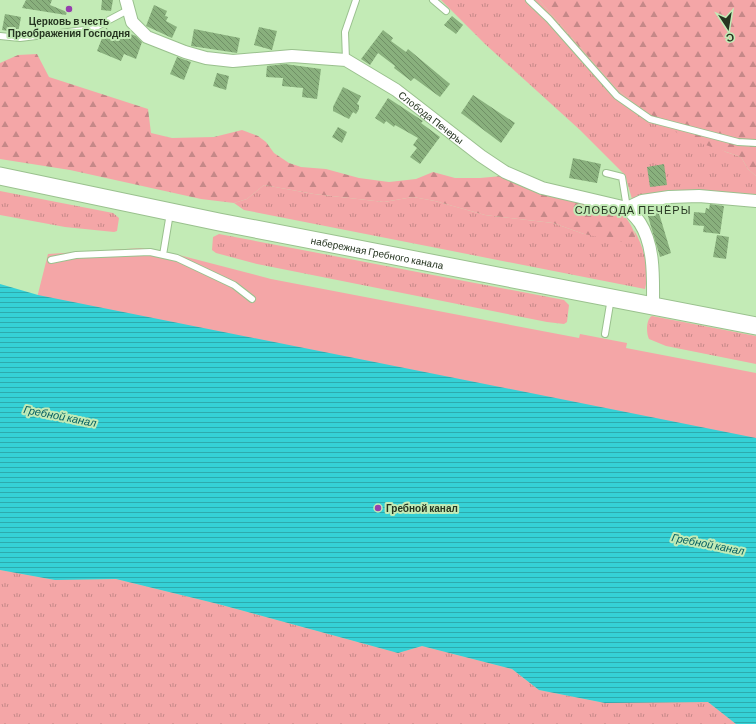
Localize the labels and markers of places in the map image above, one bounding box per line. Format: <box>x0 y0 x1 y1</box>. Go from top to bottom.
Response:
marker: Церковь в честь Преображения Господня <box>64 4 74 14</box>
place label: Церковь в честь Преображения Господня <box>8 15 130 39</box>
place label: Гребной канал <box>386 502 458 514</box>
marker: Гребной канал <box>373 503 383 513</box>

